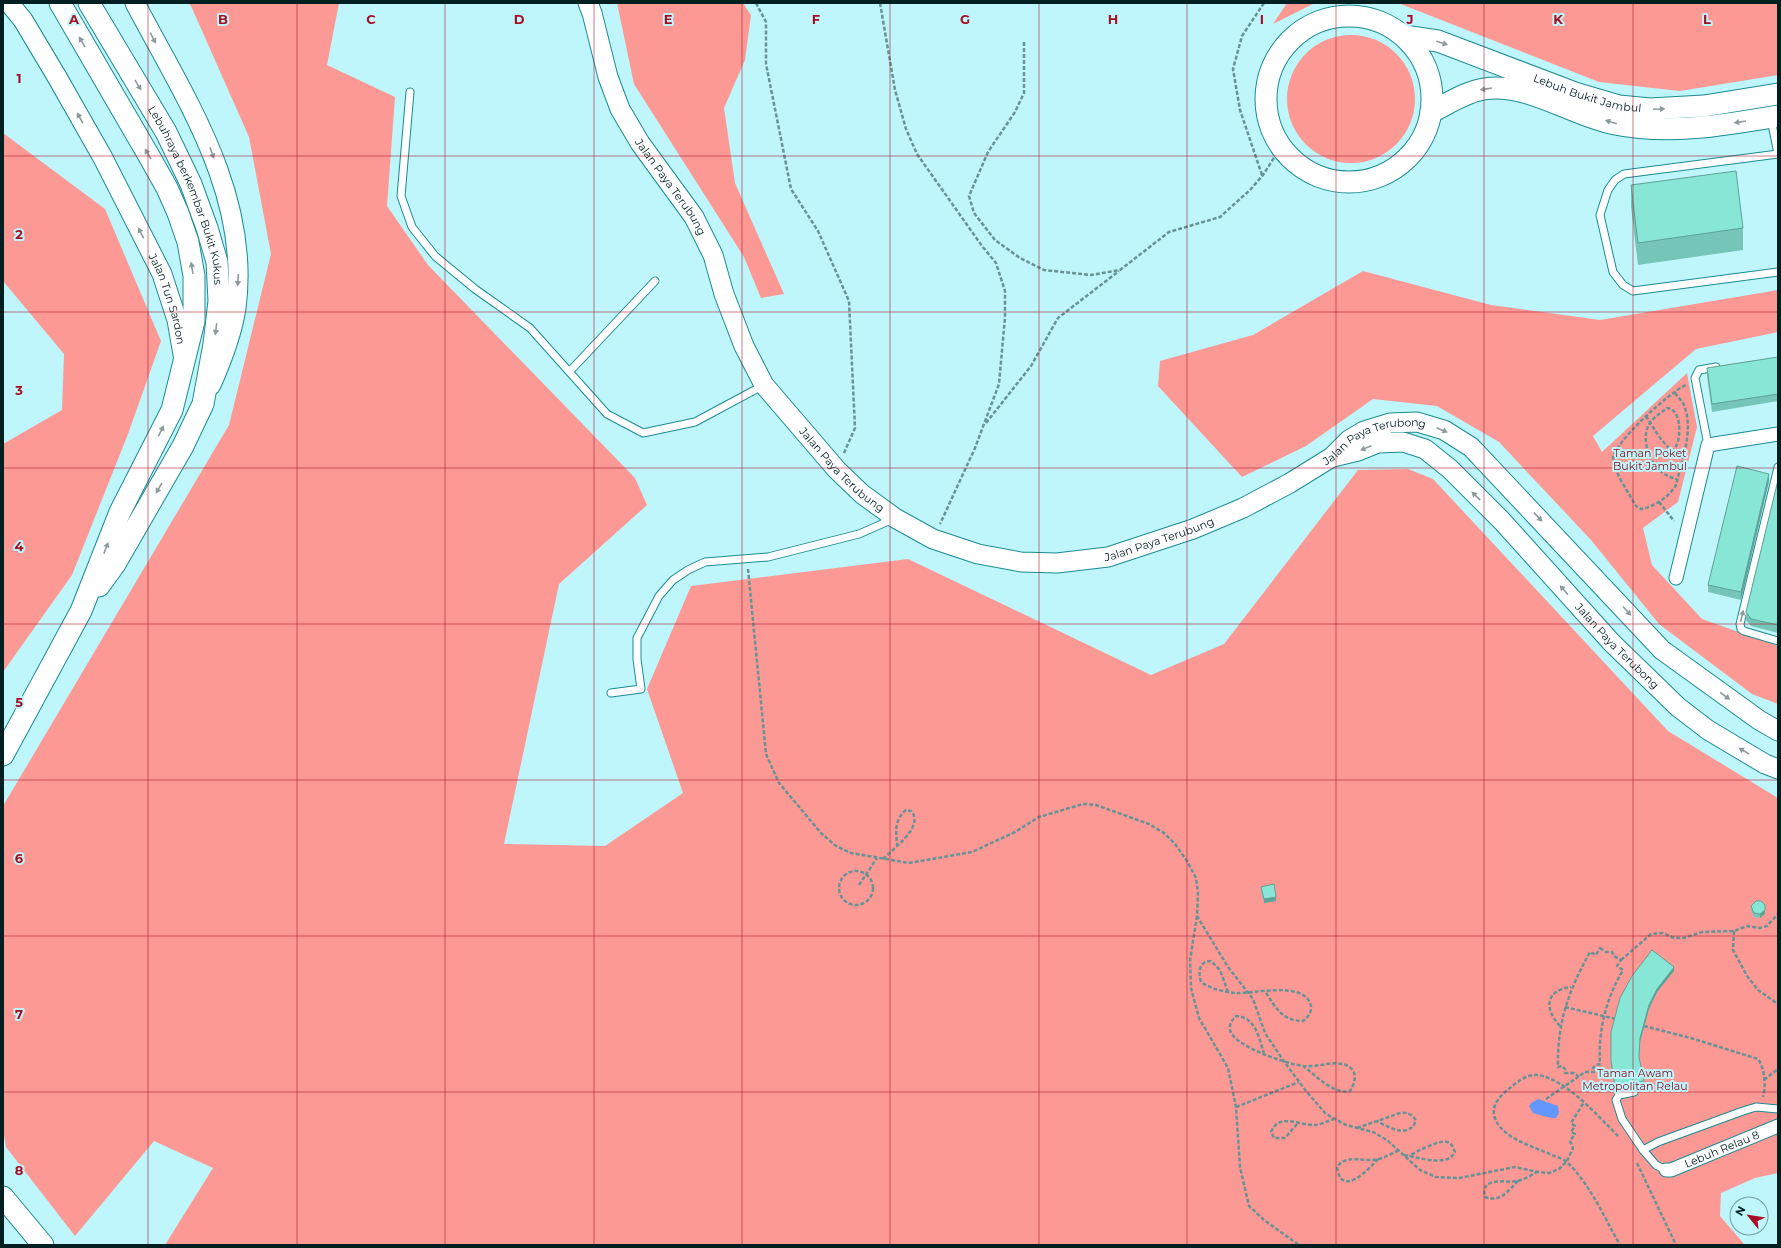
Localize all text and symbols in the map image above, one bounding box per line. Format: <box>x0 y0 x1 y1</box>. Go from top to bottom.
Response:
text: A <box>68 11 80 27</box>
text: B <box>218 11 228 27</box>
text: C <box>366 11 376 27</box>
text: D <box>514 11 525 27</box>
text: E <box>664 11 673 27</box>
text: F <box>812 11 820 27</box>
text: G <box>960 11 970 27</box>
text: H <box>1108 11 1118 27</box>
text: I <box>1260 11 1264 27</box>
text: J <box>1405 11 1414 27</box>
text: K <box>1553 11 1563 27</box>
text: L <box>1703 11 1711 27</box>
one-way arrow <box>150 32 157 43</box>
one-way arrow <box>79 36 86 47</box>
one-way arrow <box>1436 40 1448 46</box>
text: 1 <box>16 70 22 86</box>
street label: Lebuh Bukit Jambul <box>1531 71 1642 115</box>
one-way arrow <box>134 79 141 91</box>
one-way arrow <box>1480 86 1492 92</box>
street label: Lebuhraya berkembar Bukit Kukus <box>145 103 225 286</box>
one-way arrow <box>1653 105 1665 112</box>
one-way arrow <box>77 112 84 124</box>
one-way arrow <box>1604 119 1616 125</box>
one-way arrow <box>1733 119 1746 125</box>
street label: Jalan Paya Terubung <box>631 135 709 238</box>
one-way arrow <box>144 148 151 160</box>
one-way arrow <box>210 148 216 160</box>
text: 2 <box>15 226 23 242</box>
one-way arrow <box>138 227 144 239</box>
street label: Jalan Tun Sardon <box>145 250 188 345</box>
one-way arrow <box>189 262 195 274</box>
one-way arrow <box>234 274 241 286</box>
one-way arrow <box>212 323 219 335</box>
text: 3 <box>14 382 23 398</box>
street label: Jalan Paya Terubong <box>1319 415 1428 469</box>
street label: Jalan Paya Terubung <box>796 424 887 515</box>
one-way arrow <box>158 425 165 437</box>
one-way arrow <box>1437 428 1449 434</box>
one-way arrow <box>1360 445 1371 451</box>
park label: Taman Poket Bukit Jambul <box>1613 446 1687 473</box>
one-way arrow <box>155 482 162 494</box>
one-way arrow <box>1471 491 1481 500</box>
one-way arrow <box>1533 512 1543 522</box>
street label: Jalan Paya Terubung <box>1103 514 1216 564</box>
text: 4 <box>15 538 24 554</box>
one-way arrow <box>103 542 109 554</box>
one-way arrow <box>1560 585 1569 595</box>
street label: Jalan Paya Terubong <box>1572 599 1662 692</box>
one-way arrow <box>1622 607 1631 616</box>
one-way arrow <box>1739 609 1745 622</box>
one-way arrow <box>1720 692 1730 700</box>
text: 5 <box>15 694 23 710</box>
one-way arrow <box>1738 747 1750 754</box>
text: 6 <box>15 850 24 866</box>
text: 7 <box>15 1006 23 1022</box>
park label: Taman Awam Metropolitan Relau <box>1582 1066 1688 1093</box>
street label: Lebuh Relau 8 <box>1682 1127 1761 1171</box>
text: 8 <box>15 1162 24 1178</box>
north arrow <box>1729 1196 1769 1236</box>
text: N <box>1732 1204 1749 1218</box>

